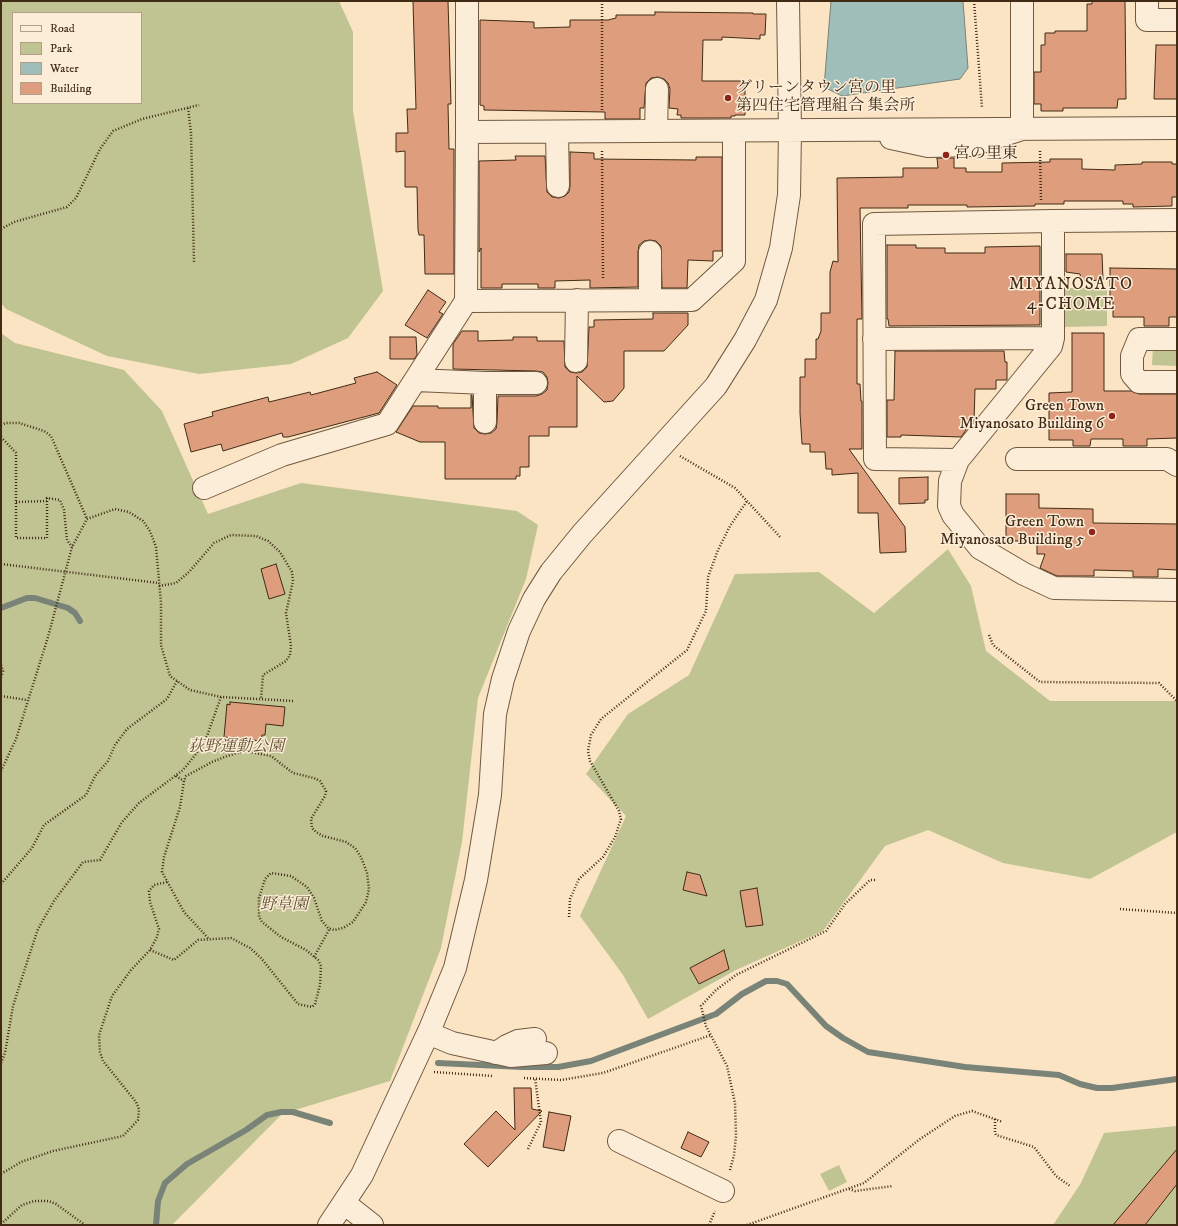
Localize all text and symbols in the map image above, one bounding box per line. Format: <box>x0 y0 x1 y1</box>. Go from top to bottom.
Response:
legend <box>12 12 142 104</box>
text: Road <box>50 21 75 36</box>
text: Park <box>50 41 72 56</box>
text: Water <box>50 61 79 76</box>
place label: グリーンタウン宮の里 第四住宅管理組合 集会所 <box>736 79 915 117</box>
text: Building <box>50 81 91 96</box>
marker: グリーンタウン宮の里 第四住宅管理組合 集会所 <box>723 93 733 103</box>
place label: 宮の里東 <box>954 145 1018 165</box>
marker: 宮の里東 <box>941 150 951 160</box>
district label: MIYANOSATO 4-CHOME <box>1009 275 1133 315</box>
place label: Green Town Miyanosato Building 6 <box>960 397 1104 435</box>
marker: Green Town Miyanosato Building 6 <box>1107 411 1117 421</box>
place label: Green Town Miyanosato Building 5 <box>940 513 1084 551</box>
marker: Green Town Miyanosato Building 5 <box>1087 527 1097 537</box>
park label: 荻野運動公園 <box>188 738 284 758</box>
park label: 野草園 <box>260 896 308 916</box>

